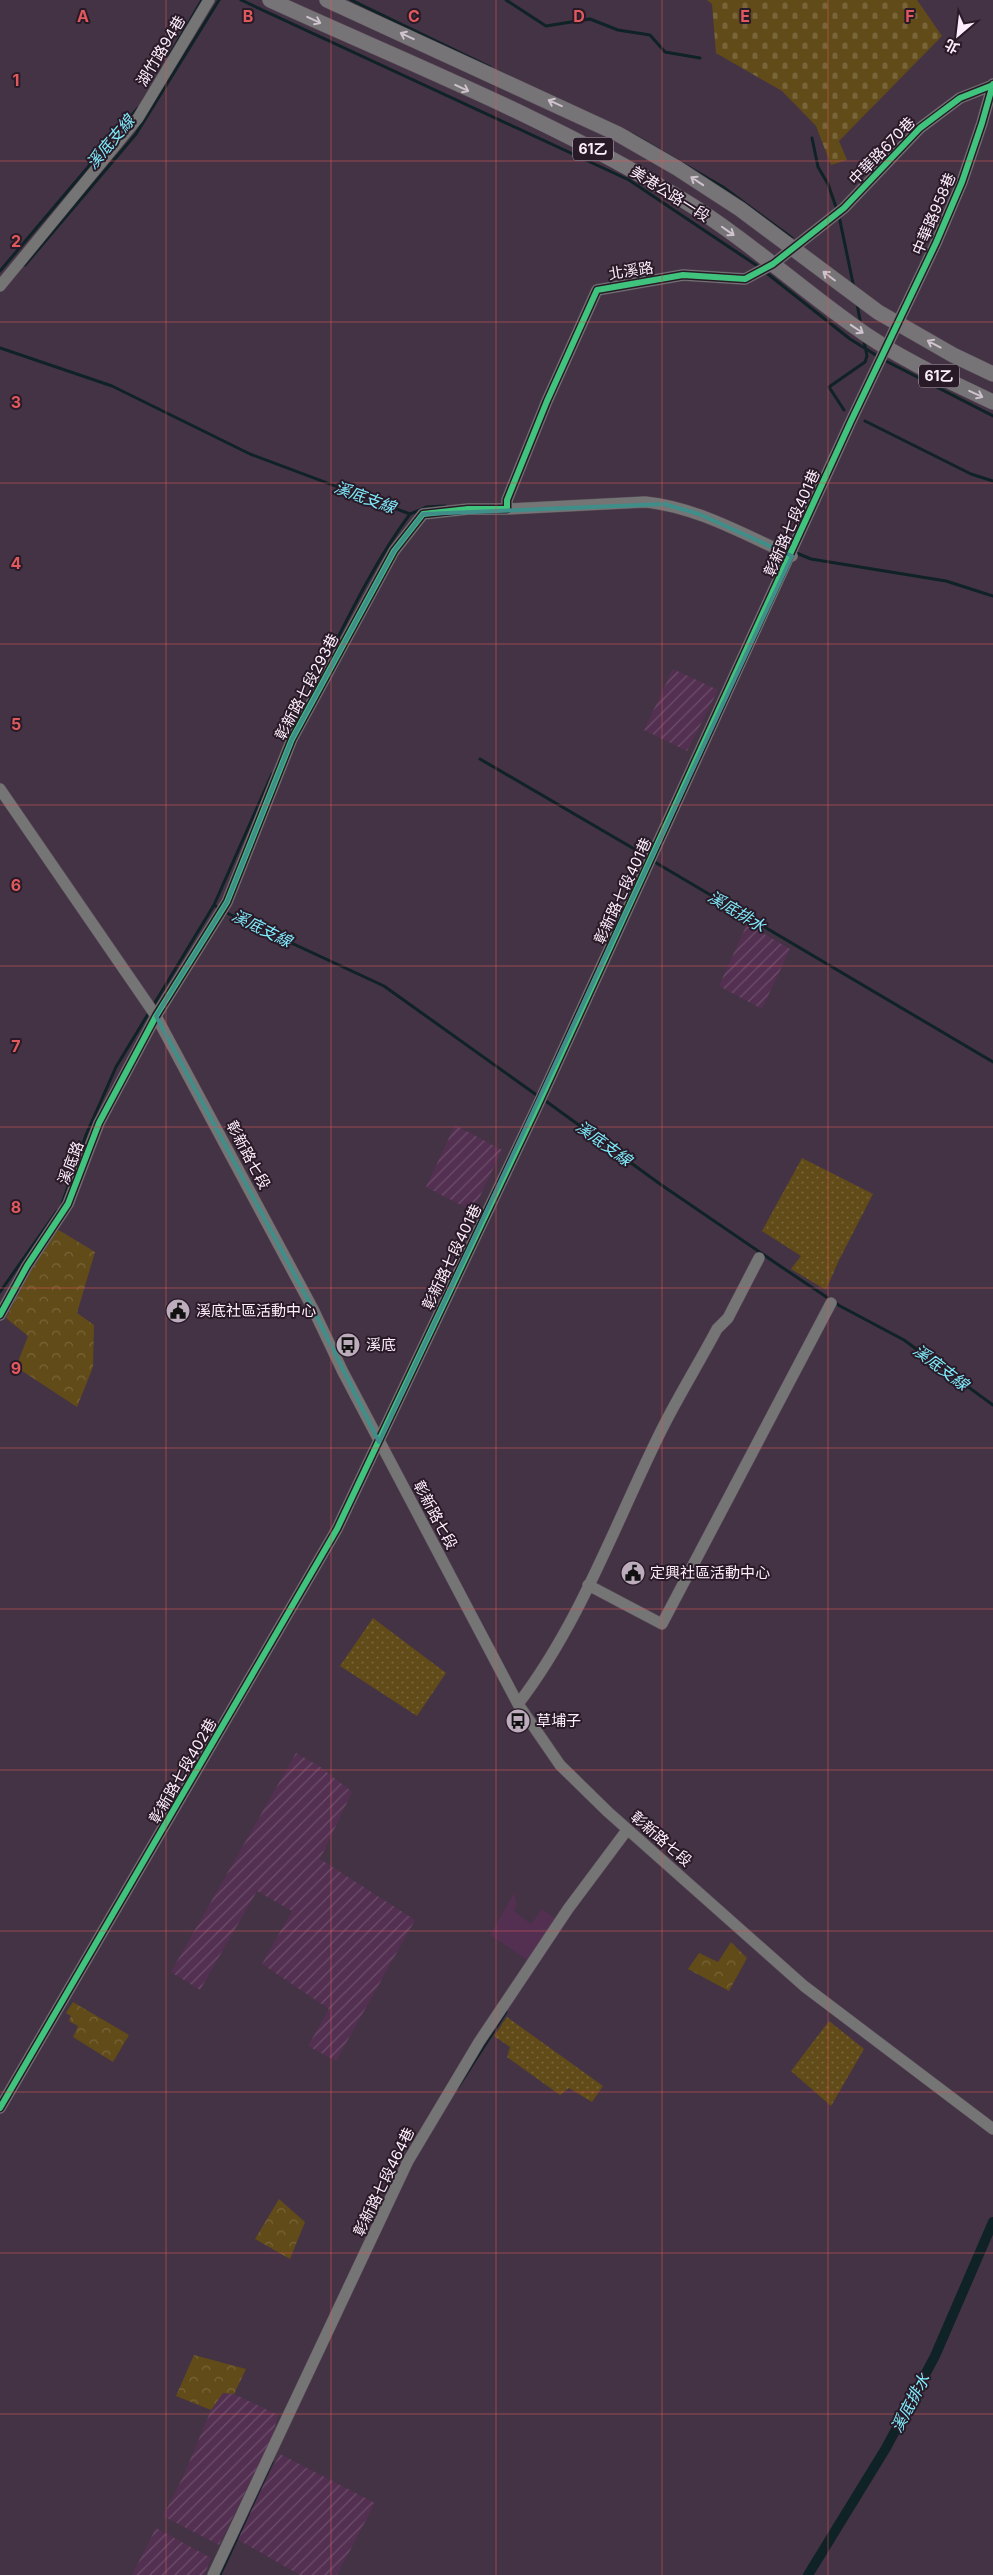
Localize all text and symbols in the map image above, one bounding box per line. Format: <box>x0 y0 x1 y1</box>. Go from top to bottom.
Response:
text: A <box>77 6 89 26</box>
text: B <box>243 6 253 26</box>
text: C <box>408 6 420 26</box>
text: D <box>573 6 585 26</box>
text: E <box>740 6 750 26</box>
text: F <box>905 6 915 26</box>
north arrow <box>933 10 983 60</box>
street label: 湖竹路94巷 <box>132 12 189 89</box>
one-way arrow <box>306 16 321 26</box>
one-way arrow <box>399 31 414 41</box>
text: 北 <box>941 36 962 58</box>
text: 1 <box>13 70 19 90</box>
one-way arrow <box>454 83 469 93</box>
one-way arrow <box>548 98 563 108</box>
water label: 溪底支線 <box>82 110 140 173</box>
street label: 中華路670巷 <box>845 113 919 189</box>
road number: 61乙 <box>573 138 613 160</box>
street label: 美港公路一段 <box>627 162 713 225</box>
street label: 中華路958巷 <box>908 170 959 258</box>
one-way arrow <box>691 176 705 186</box>
one-way arrow <box>721 226 735 236</box>
text: 2 <box>11 231 21 251</box>
street label: 北溪路 <box>607 258 655 283</box>
one-way arrow <box>823 271 836 282</box>
one-way arrow <box>850 324 864 334</box>
one-way arrow <box>926 339 941 349</box>
road number: 61乙 <box>919 364 959 388</box>
one-way arrow <box>968 390 983 399</box>
text: 3 <box>11 392 21 412</box>
street label: 彰新路七段401巷 <box>759 466 824 579</box>
water label: 溪底支線 <box>332 477 400 518</box>
text: 4 <box>11 553 22 573</box>
street label: 彰新路七段293巷 <box>271 630 343 743</box>
text: 5 <box>11 714 21 734</box>
street label: 彰新路七段401巷 <box>590 835 656 947</box>
text: 6 <box>11 875 21 895</box>
water label: 溪底排水 <box>704 886 770 937</box>
water label: 溪底支線 <box>229 905 297 952</box>
text: 7 <box>11 1036 21 1056</box>
water label: 溪底支線 <box>572 1116 637 1171</box>
street label: 彰新路七段 <box>222 1117 274 1192</box>
street label: 溪底路 <box>54 1138 87 1187</box>
text: 8 <box>11 1197 21 1217</box>
street label: 彰新路七段401巷 <box>418 1201 485 1313</box>
public building icon: 溪底社區活動中心 <box>165 1298 191 1324</box>
place label: 溪底社區活動中心 <box>196 1301 316 1320</box>
bus stop icon: 溪底 <box>335 1332 361 1358</box>
place label: 溪底 <box>366 1335 396 1354</box>
water label: 溪底支線 <box>909 1340 974 1395</box>
text: 9 <box>11 1358 21 1378</box>
street label: 彰新路七段 <box>409 1477 461 1552</box>
public building icon: 定興社區活動中心 <box>620 1560 646 1586</box>
place label: 定興社區活動中心 <box>650 1563 770 1582</box>
bus stop icon: 草埔子 <box>505 1708 531 1734</box>
place label: 草埔子 <box>536 1711 581 1730</box>
street label: 彰新路七段402巷 <box>145 1715 220 1827</box>
street label: 彰新路七段 <box>627 1807 696 1870</box>
street label: 彰新路七段464巷 <box>349 2124 418 2239</box>
water label: 溪底排水 <box>886 2369 934 2436</box>

